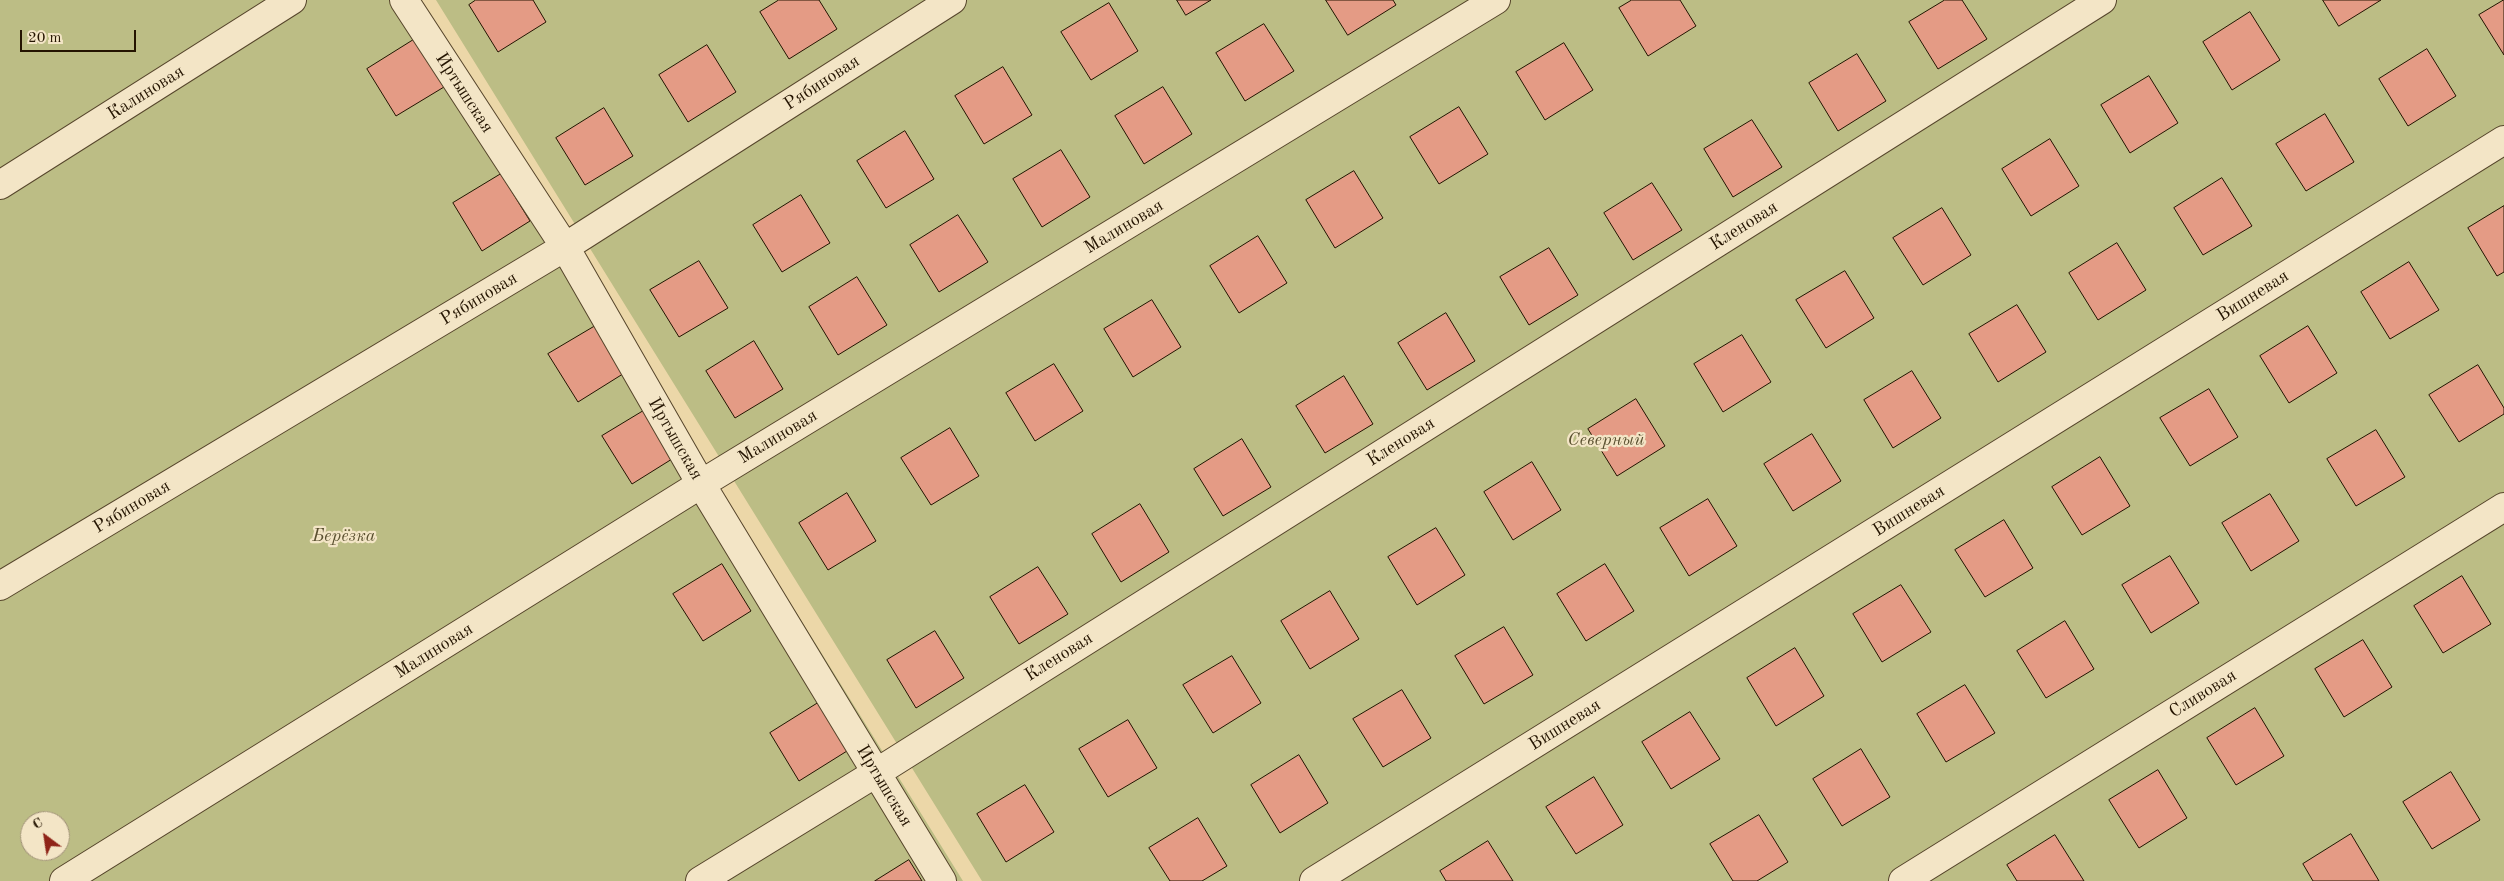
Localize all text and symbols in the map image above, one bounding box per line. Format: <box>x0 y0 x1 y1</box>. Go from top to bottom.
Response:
scale bar <box>22 20 139 52</box>
text: 20 m <box>28 31 62 46</box>
street label: Иртышская <box>430 49 498 137</box>
street label: Рябиновая <box>780 51 864 115</box>
street label: Калиновая <box>104 61 188 125</box>
street label: Малиновая <box>1081 195 1167 259</box>
street label: Кленовая <box>1706 197 1782 255</box>
street label: Вишневая <box>2213 265 2293 327</box>
street label: Рябиновая <box>437 268 521 330</box>
street label: Иртышская <box>643 394 707 484</box>
street label: Малиновая <box>735 405 821 469</box>
street label: Кленовая <box>1363 413 1439 471</box>
park label: Северный <box>1567 429 1645 451</box>
street label: Рябиновая <box>90 476 174 538</box>
street label: Вишневая <box>1869 480 1949 542</box>
park label: Берёзка <box>312 525 376 547</box>
street label: Малиновая <box>391 618 477 684</box>
street label: Кленовая <box>1021 628 1097 686</box>
street label: Сливовая <box>2165 665 2241 723</box>
street label: Вишневая <box>1525 694 1605 756</box>
street label: Иртышская <box>851 741 917 831</box>
north arrow <box>20 811 70 861</box>
text: С <box>30 816 45 832</box>

